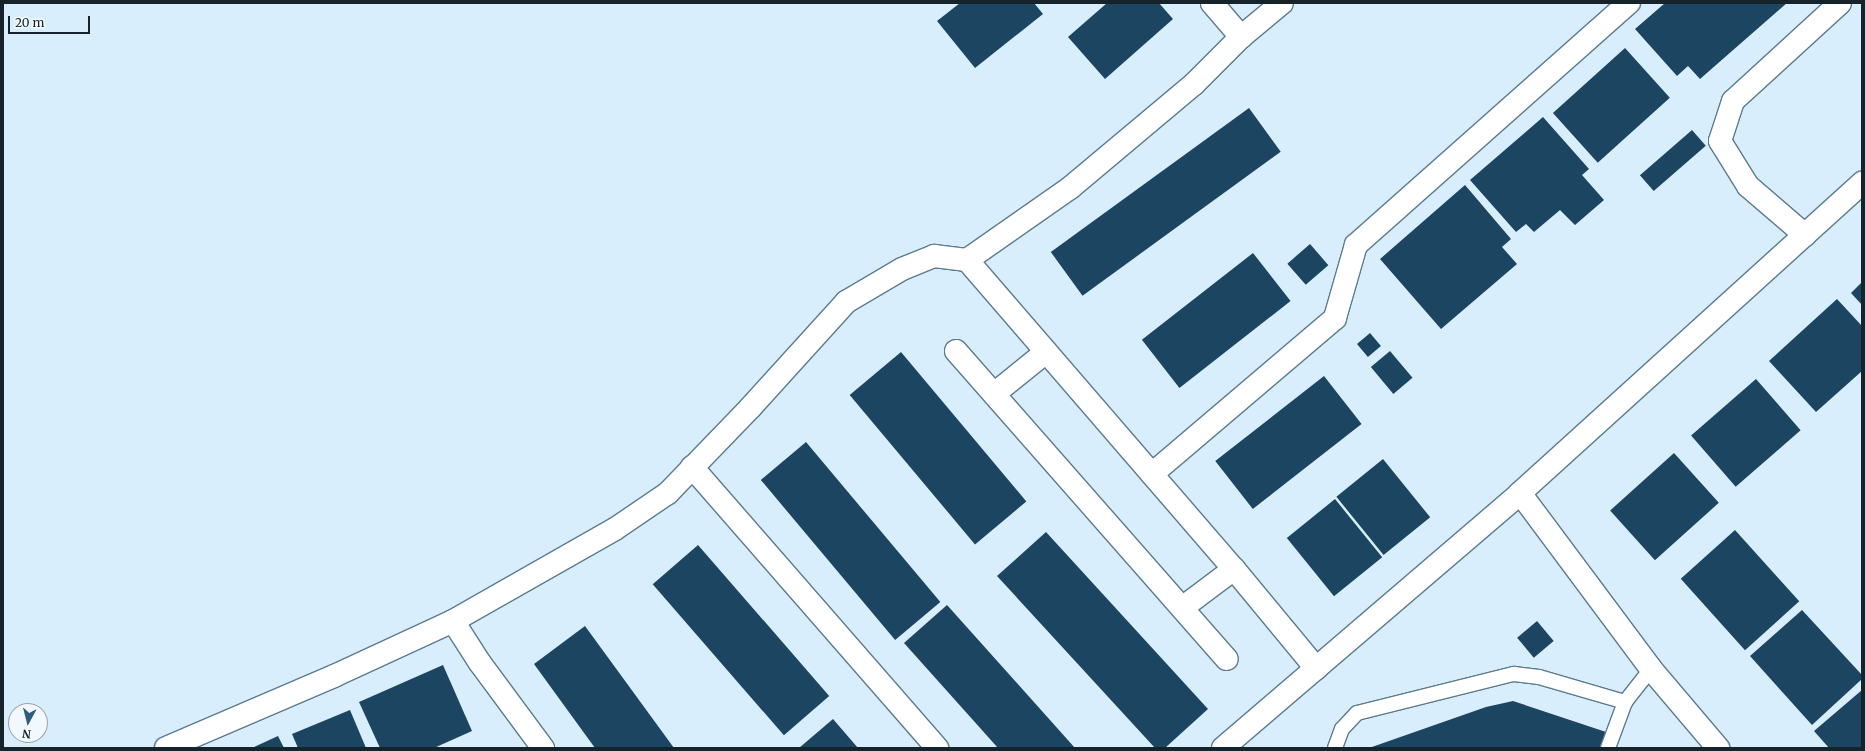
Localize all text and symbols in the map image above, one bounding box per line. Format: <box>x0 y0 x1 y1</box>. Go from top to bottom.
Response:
scale bar <box>10 8 92 34</box>
text: 20 m <box>15 15 44 30</box>
north arrow <box>8 703 48 743</box>
text: N <box>21 726 32 741</box>

